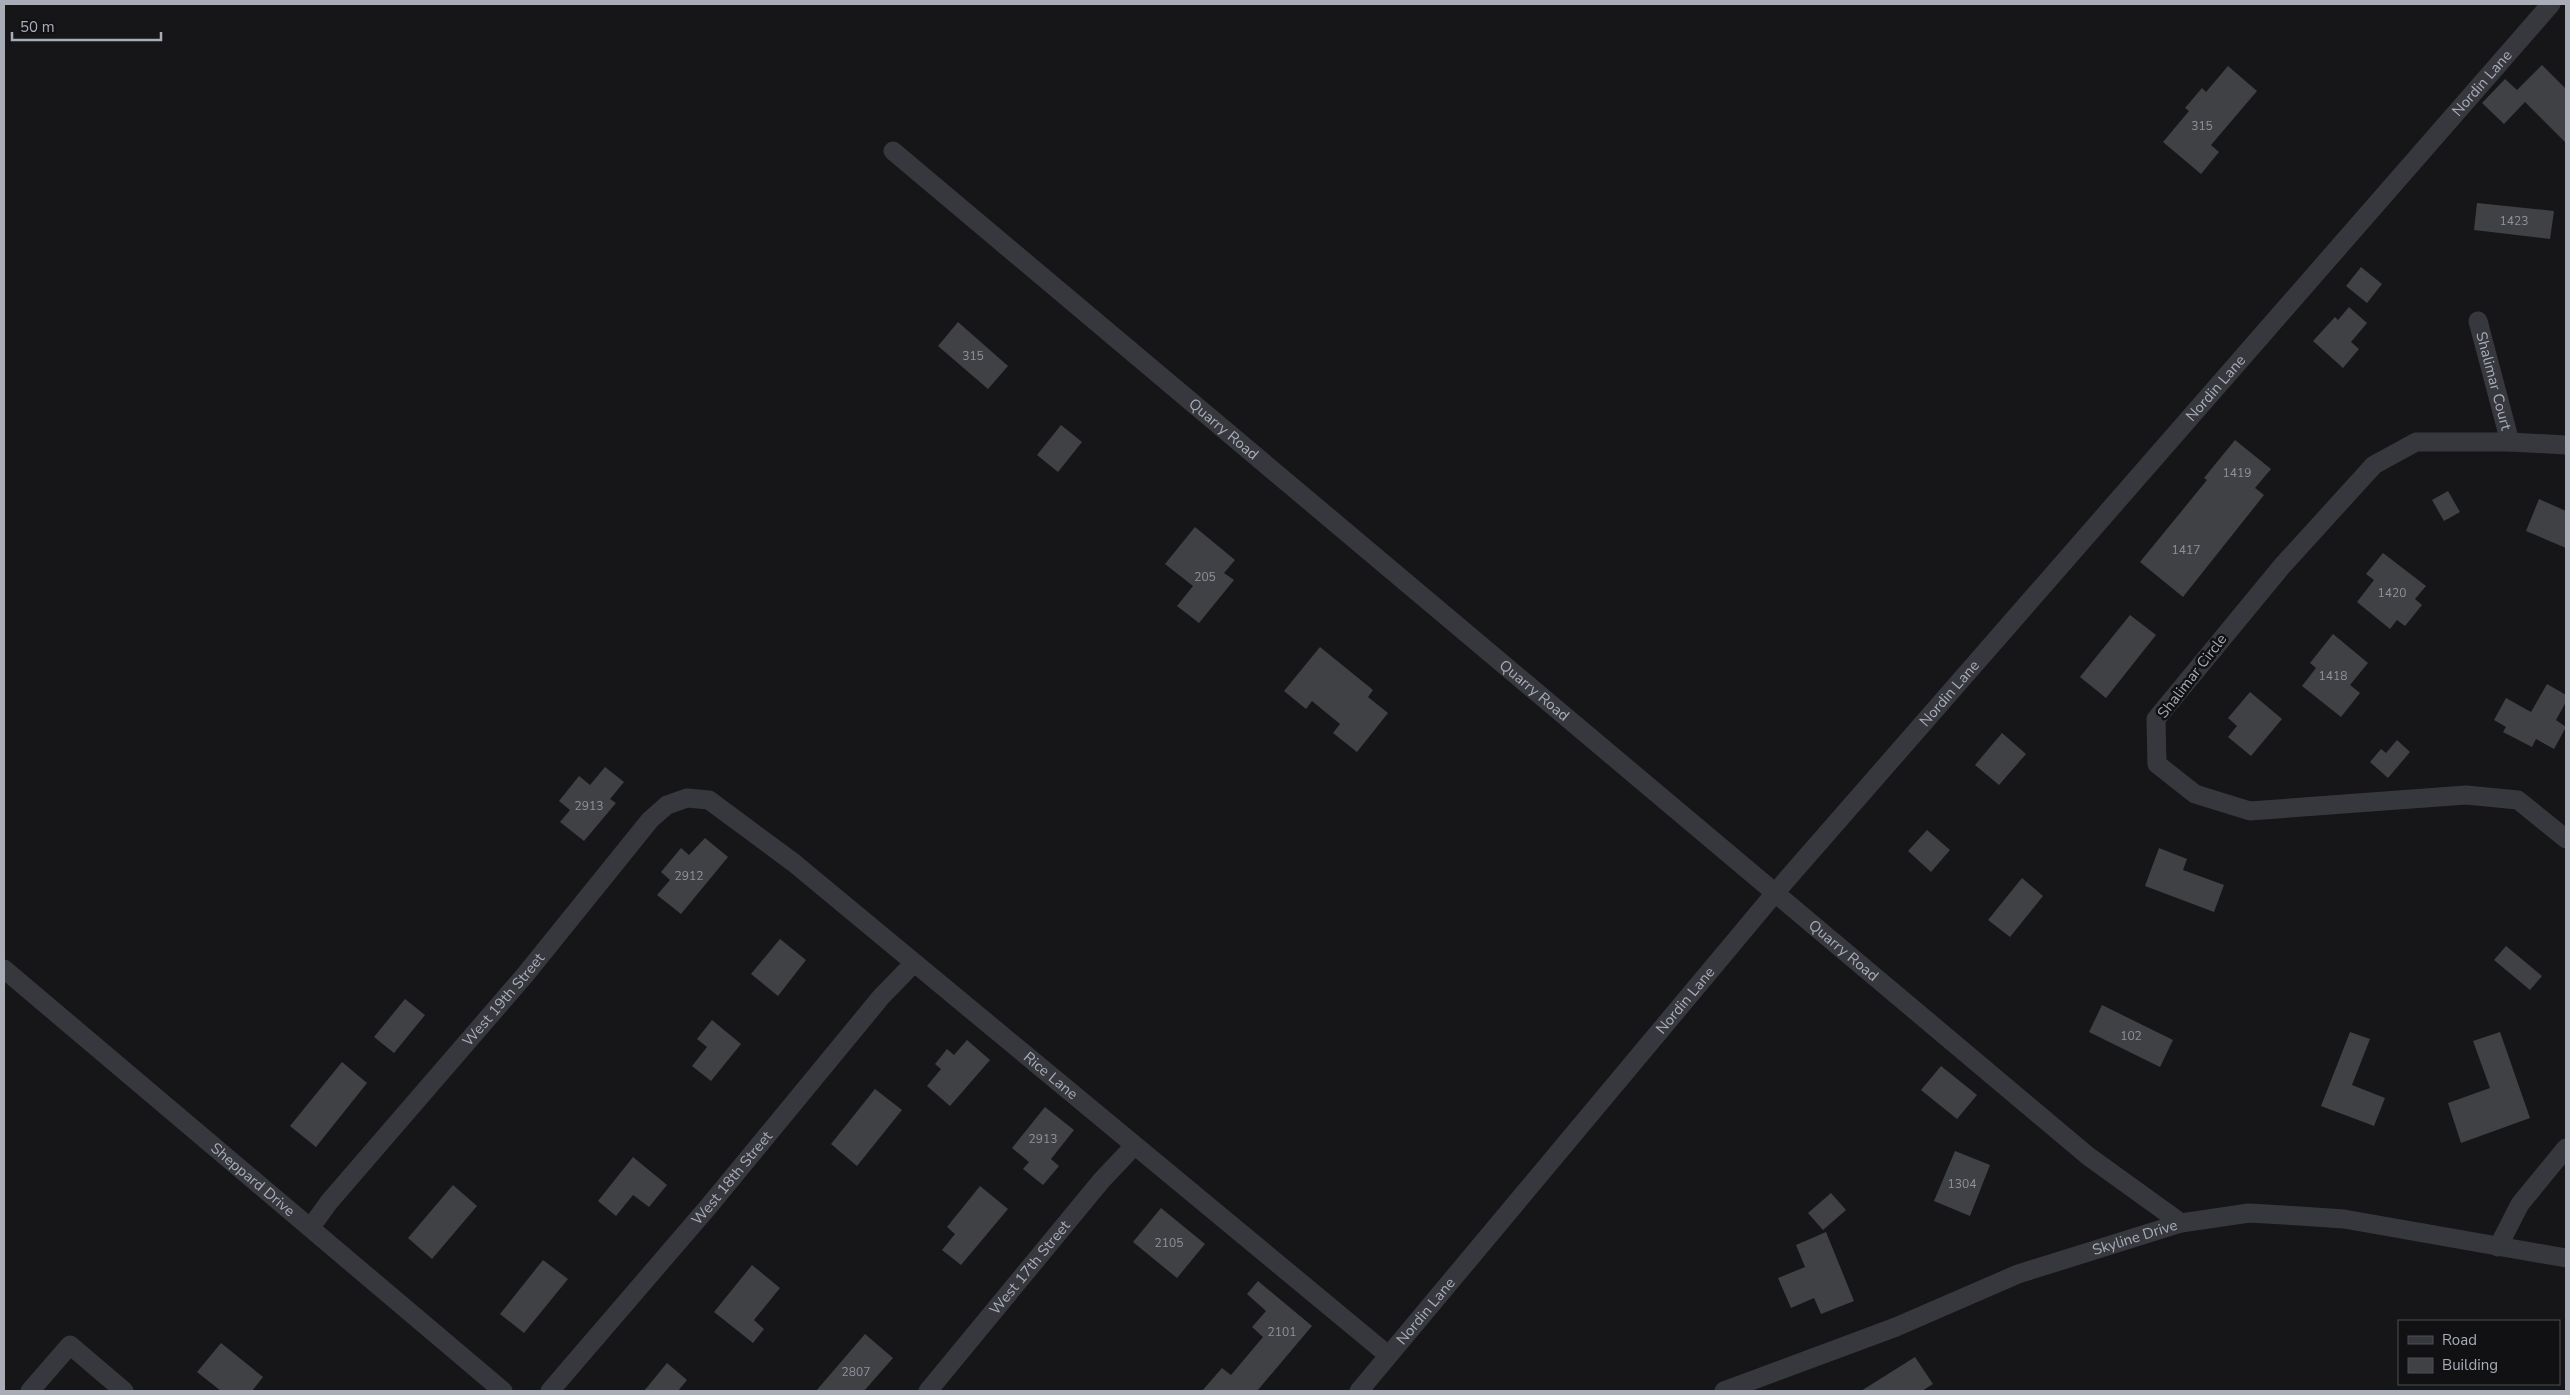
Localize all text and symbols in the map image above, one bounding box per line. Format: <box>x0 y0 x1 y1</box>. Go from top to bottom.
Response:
scale bar <box>12 10 161 42</box>
text: 50 m <box>20 17 55 37</box>
street label: Nordin Lane <box>2448 46 2516 121</box>
house number: 315 <box>2191 118 2213 134</box>
house number: 1423 <box>2500 213 2528 229</box>
street label: Shalimar Court <box>2471 330 2517 433</box>
house number: 315 <box>962 348 984 364</box>
street label: Nordin Lane <box>2181 351 2250 426</box>
street label: Quarry Road <box>1184 394 1263 464</box>
house number: 1419 <box>2223 465 2251 481</box>
house number: 1417 <box>2172 542 2200 558</box>
house number: 205 <box>1194 569 1216 585</box>
house number: 1420 <box>2378 585 2406 601</box>
street label: Shalimar Circle <box>2153 630 2231 722</box>
street label: Quarry Road <box>1495 655 1574 726</box>
street label: Nordin Lane <box>1915 656 1984 731</box>
house number: 1418 <box>2319 668 2347 684</box>
house number: 2913 <box>575 798 603 814</box>
house number: 2912 <box>675 868 703 884</box>
street label: Quarry Road <box>1804 915 1883 986</box>
street label: West 19th Street <box>458 948 549 1050</box>
street label: Nordin Lane <box>1651 962 1719 1038</box>
house number: 102 <box>2120 1028 2142 1044</box>
street label: Rice Lane <box>1019 1047 1082 1104</box>
street label: West 18th Street <box>687 1126 777 1229</box>
house number: 2913 <box>1029 1131 1057 1147</box>
street label: Sheppard Drive <box>206 1138 299 1221</box>
house number: 1304 <box>1948 1176 1976 1192</box>
street label: Skyline Drive <box>2090 1215 2180 1260</box>
street label: West 17th Street <box>985 1216 1075 1319</box>
house number: 2105 <box>1155 1235 1183 1251</box>
street label: Nordin Lane <box>1392 1273 1460 1349</box>
legend <box>2398 1320 2560 1385</box>
house number: 2101 <box>1268 1324 1296 1340</box>
text: Road <box>2442 1330 2477 1350</box>
text: Building <box>2442 1355 2498 1375</box>
house number: 2807 <box>842 1364 870 1380</box>

